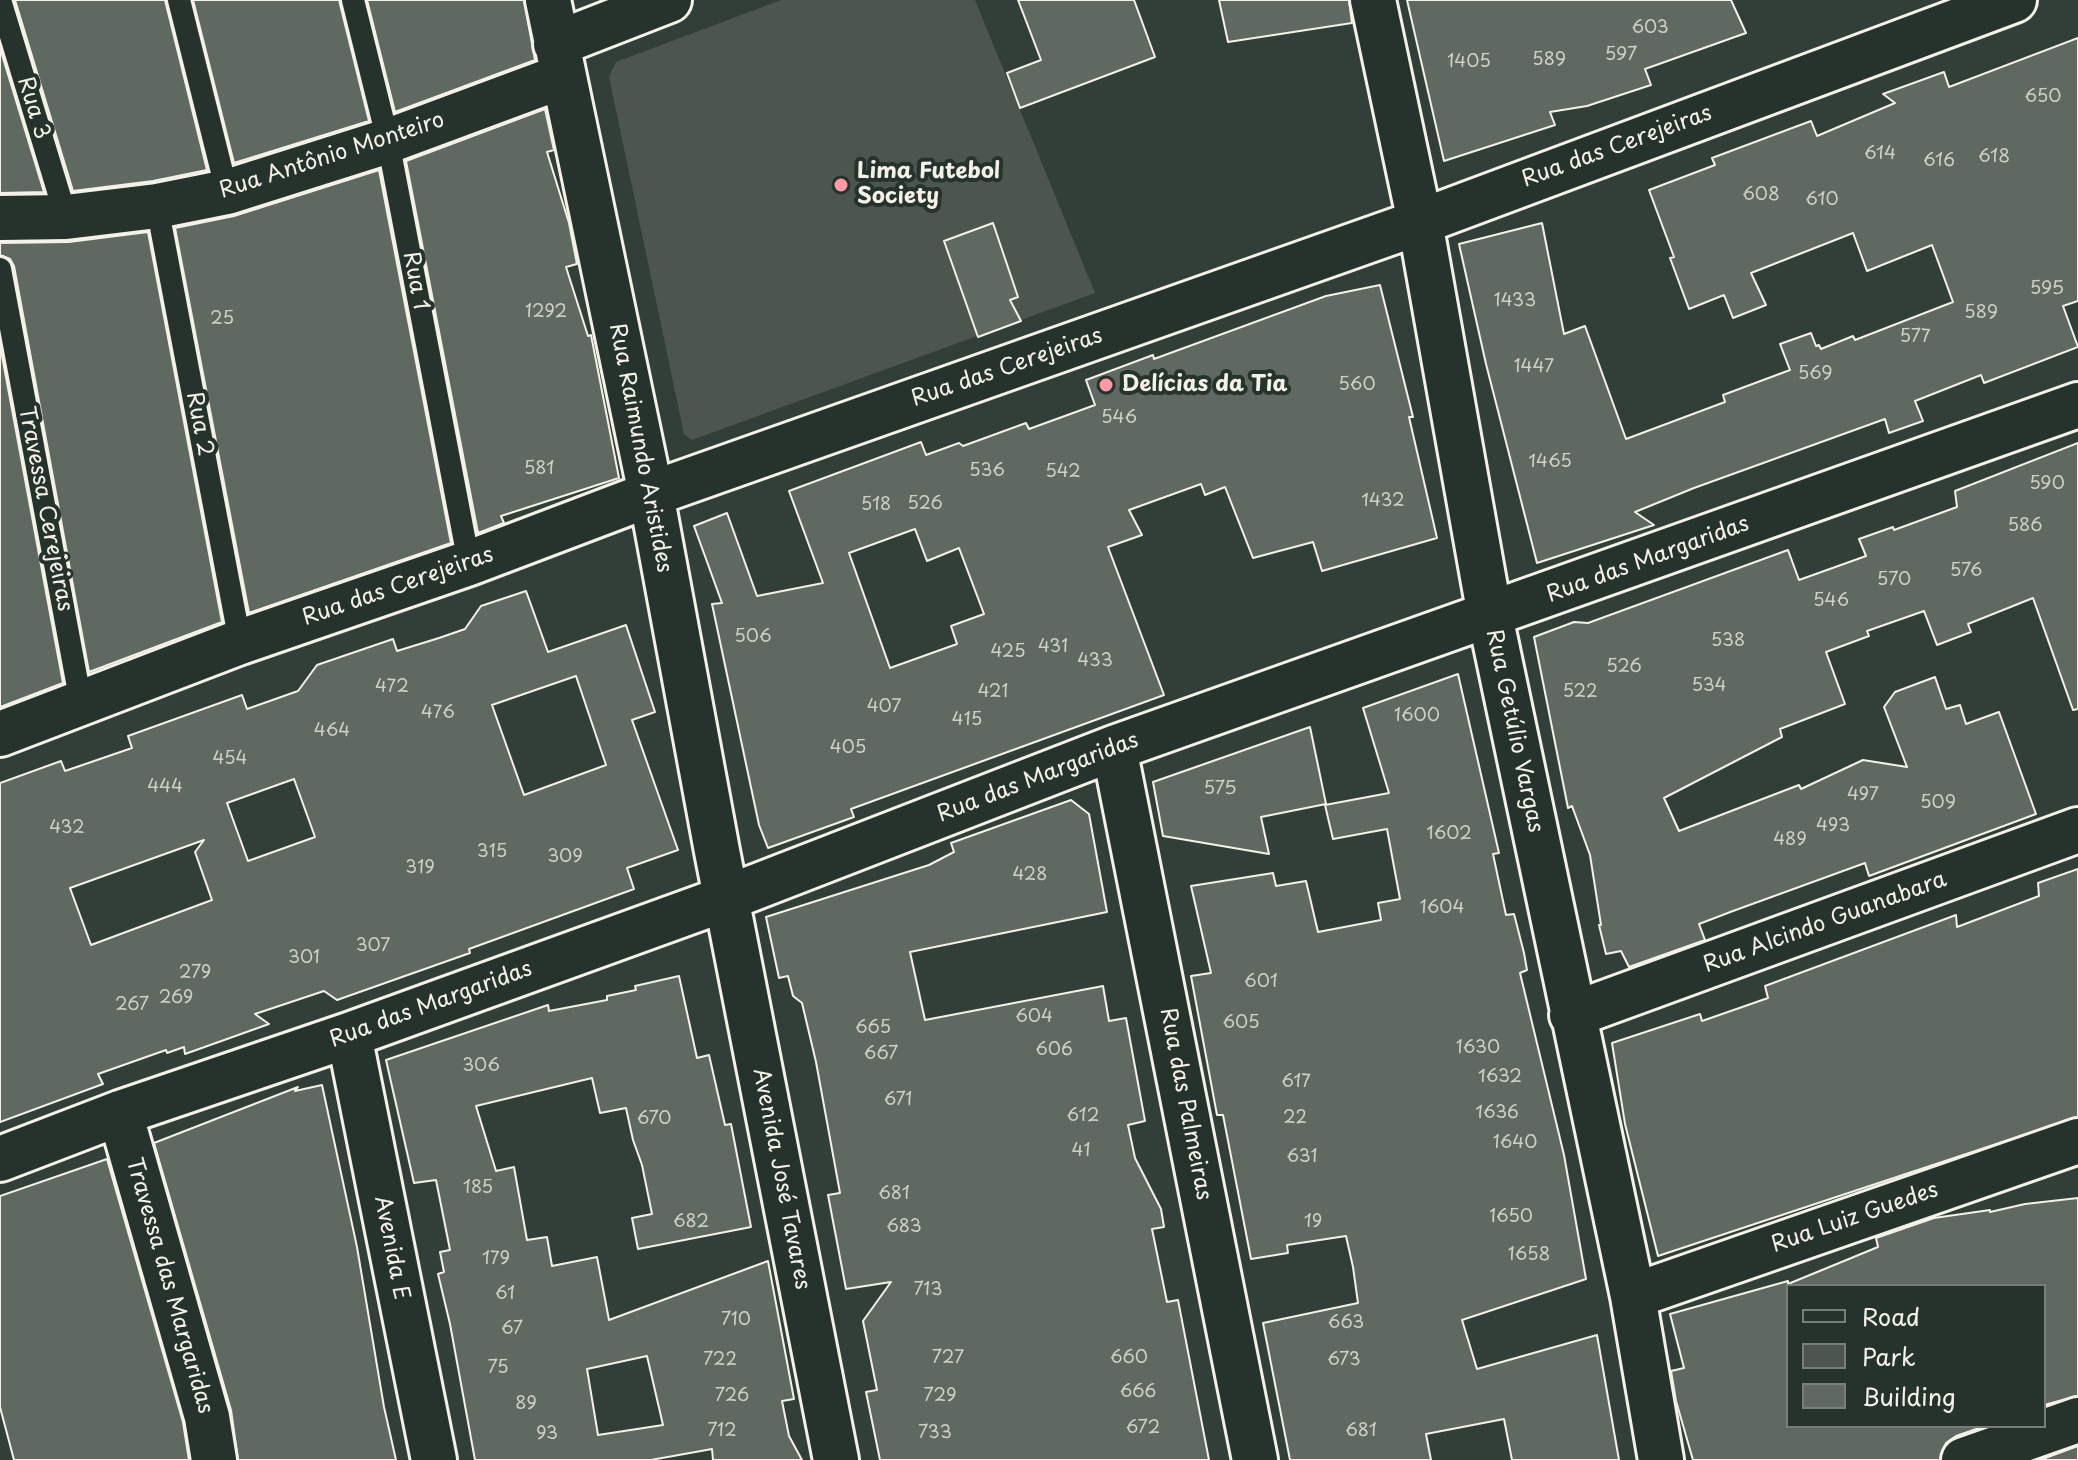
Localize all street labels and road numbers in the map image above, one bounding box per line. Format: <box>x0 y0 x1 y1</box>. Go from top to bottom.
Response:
street label: Rua 3 <box>11 74 55 142</box>
street label: Rua das Cerejeiras <box>1518 100 1716 194</box>
street label: Rua Antônio Monteiro <box>216 107 448 205</box>
street label: Rua 1 <box>396 249 434 313</box>
street label: Rua Raimundo Aristides <box>603 321 677 575</box>
street label: Rua das Cerejeiras <box>908 323 1106 413</box>
street label: Rua 2 <box>180 390 218 458</box>
street label: Travessa Cerejeiras <box>12 404 78 614</box>
street label: Rua das Margaridas <box>1543 511 1753 609</box>
street label: Rua das Cerejeiras <box>299 542 497 632</box>
street label: Rua Getúlio Vargas <box>1480 627 1548 835</box>
street label: Rua das Margaridas <box>934 727 1142 829</box>
street label: Rua Alcindo Guanabara <box>1700 867 1950 979</box>
street label: Rua das Margaridas <box>326 956 536 1054</box>
street label: Rua das Palmeiras <box>1153 1006 1217 1202</box>
street label: Avenida José Tavares <box>747 1066 815 1292</box>
street label: Travessa das Margaridas <box>120 1155 218 1417</box>
street label: Rua Luiz Guedes <box>1768 1177 1942 1259</box>
street label: Avenida E <box>368 1194 414 1302</box>

